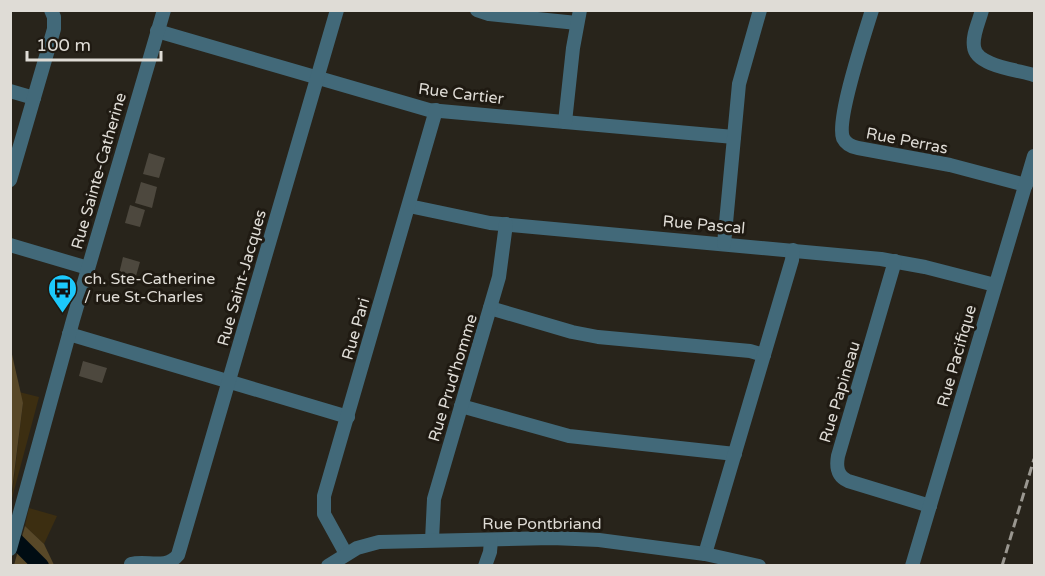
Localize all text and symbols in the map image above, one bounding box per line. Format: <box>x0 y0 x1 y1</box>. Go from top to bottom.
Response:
scale bar <box>27 24 160 62</box>
text: 100 m <box>36 34 91 56</box>
street label: Rue Cartier <box>417 79 506 109</box>
street label: Rue Sainte-Catherine <box>67 90 131 252</box>
street label: Rue Perras <box>864 123 950 159</box>
street label: Rue Saint-Jacques <box>213 208 271 348</box>
street label: Rue Pascal <box>662 211 746 239</box>
place label: ch. Ste-Catherine / rue St-Charles <box>84 269 215 307</box>
bus stop icon: ch. Ste-Catherine / rue St-Charles <box>47 272 79 314</box>
street label: Rue Pari <box>338 296 374 362</box>
street label: Rue Pacifique <box>933 303 981 409</box>
street label: Rue Prud'homme <box>424 312 482 444</box>
street label: Rue Papineau <box>815 339 865 445</box>
street label: Rue Pontbriand <box>482 514 602 534</box>

